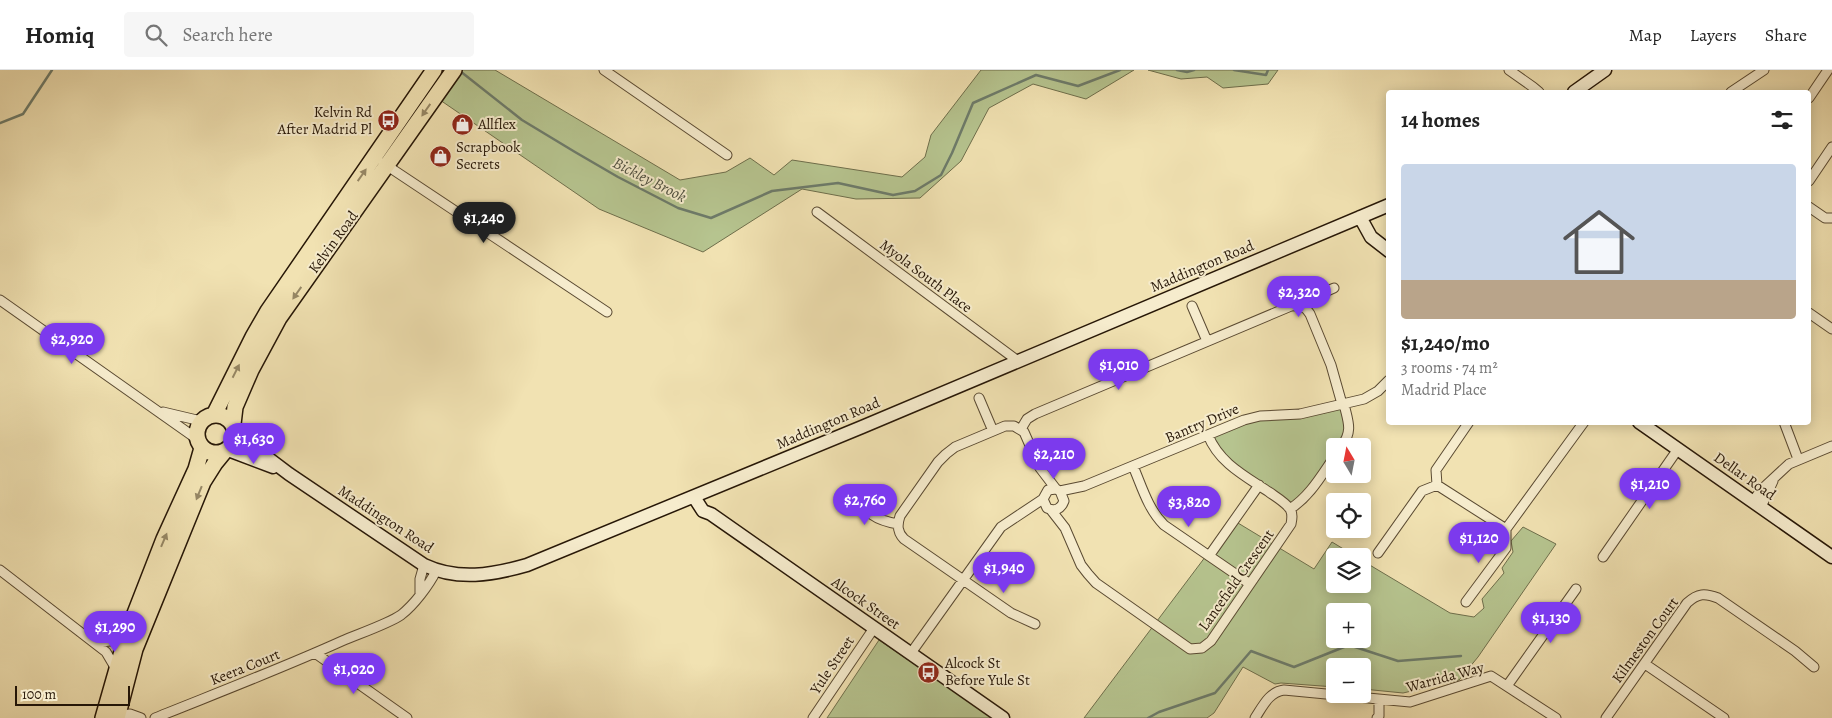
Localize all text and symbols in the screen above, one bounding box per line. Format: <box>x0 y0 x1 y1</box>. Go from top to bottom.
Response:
search box <box>124 12 474 57</box>
text: Homiq <box>25 19 94 51</box>
icon: search <box>142 21 170 49</box>
text: Search here <box>182 22 273 48</box>
text: Map <box>1629 23 1662 47</box>
text: Layers <box>1690 23 1737 47</box>
text: Share <box>1765 23 1807 47</box>
place label: Kelvin Rd After Madrid Pl <box>277 102 373 139</box>
one-way arrow <box>421 103 431 117</box>
text: 14 homes <box>1401 106 1480 134</box>
icon: filters <box>1768 106 1796 134</box>
bus stop icon: Kelvin Rd After Madrid Pl <box>376 109 400 133</box>
shop icon: Allflex <box>450 112 474 136</box>
place label: Allflex <box>477 114 516 134</box>
place label: Scrapbook Secrets <box>456 137 521 174</box>
shop icon: Scrapbook Secrets <box>428 144 452 168</box>
water label: Bickley Brook <box>609 152 690 208</box>
one-way arrow <box>357 169 367 182</box>
icon: home <box>1554 197 1644 287</box>
pin: $1,240 <box>443 202 525 244</box>
street label: Kelvin Road <box>304 206 363 277</box>
text: $1,240 <box>464 207 504 229</box>
street label: Myola South Place <box>876 235 977 318</box>
street label: Maddington Road <box>1147 235 1258 297</box>
pin: $2,320 <box>1258 276 1340 318</box>
text: $2,320 <box>1278 281 1320 303</box>
one-way arrow <box>292 286 302 300</box>
pin: $2,920 <box>31 322 113 365</box>
text: $2,920 <box>51 328 93 350</box>
text: $1,240/mo <box>1401 329 1490 357</box>
pin: $1,010 <box>1078 348 1160 391</box>
text: $1,010 <box>1099 354 1139 376</box>
text: 3 rooms · 74 m² <box>1401 357 1498 379</box>
one-way arrow <box>232 364 240 378</box>
text: Madrid Place <box>1401 379 1487 401</box>
street label: Maddington Road <box>773 392 884 454</box>
street label: Bantry Drive <box>1162 398 1242 448</box>
pin: $1,630 <box>213 422 295 465</box>
text: $1,630 <box>234 428 274 450</box>
pin: $2,210 <box>1013 438 1095 480</box>
north arrow <box>1326 438 1371 482</box>
map controls <box>1326 438 1371 703</box>
text: $2,210 <box>1034 443 1075 465</box>
street label: Dellar Road <box>1710 447 1781 505</box>
pin: $1,210 <box>1609 468 1691 510</box>
text: $1,210 <box>1631 473 1670 495</box>
street label: Maddington Road <box>334 481 439 558</box>
pin: $2,760 <box>824 484 906 526</box>
one-way arrow <box>195 486 203 501</box>
pin: $3,820 <box>1148 486 1230 528</box>
text: $2,760 <box>844 489 886 511</box>
text: $3,820 <box>1168 491 1210 513</box>
button: locate <box>1326 493 1371 538</box>
pin: $1,120 <box>1438 522 1520 564</box>
street label: Lancefield Crescent <box>1194 525 1278 635</box>
text: $1,120 <box>1460 527 1499 549</box>
one-way arrow <box>161 533 169 547</box>
button: layers <box>1326 548 1371 593</box>
pin: $1,940 <box>963 552 1045 594</box>
text: $1,940 <box>984 557 1024 579</box>
street label: Alcock Street <box>827 571 904 634</box>
street label: Kilmeston Court <box>1607 593 1683 687</box>
pin: $1,130 <box>1510 602 1592 644</box>
button: + <box>1326 603 1371 648</box>
text: $1,130 <box>1532 607 1570 629</box>
pin: $1,290 <box>74 610 156 653</box>
text: $1,290 <box>95 616 135 638</box>
street label: Yule Street <box>805 632 859 699</box>
street label: Keera Court <box>207 644 283 690</box>
pin: $1,020 <box>313 652 395 695</box>
place label: Alcock St Before Yule St <box>944 653 1030 690</box>
street label: Warrida Way <box>1403 657 1486 697</box>
text: $1,020 <box>333 658 375 680</box>
button: − <box>1326 658 1371 703</box>
bus stop icon: Alcock St Before Yule St <box>917 660 941 684</box>
scale bar <box>15 683 130 706</box>
text: 100 m <box>22 685 56 704</box>

